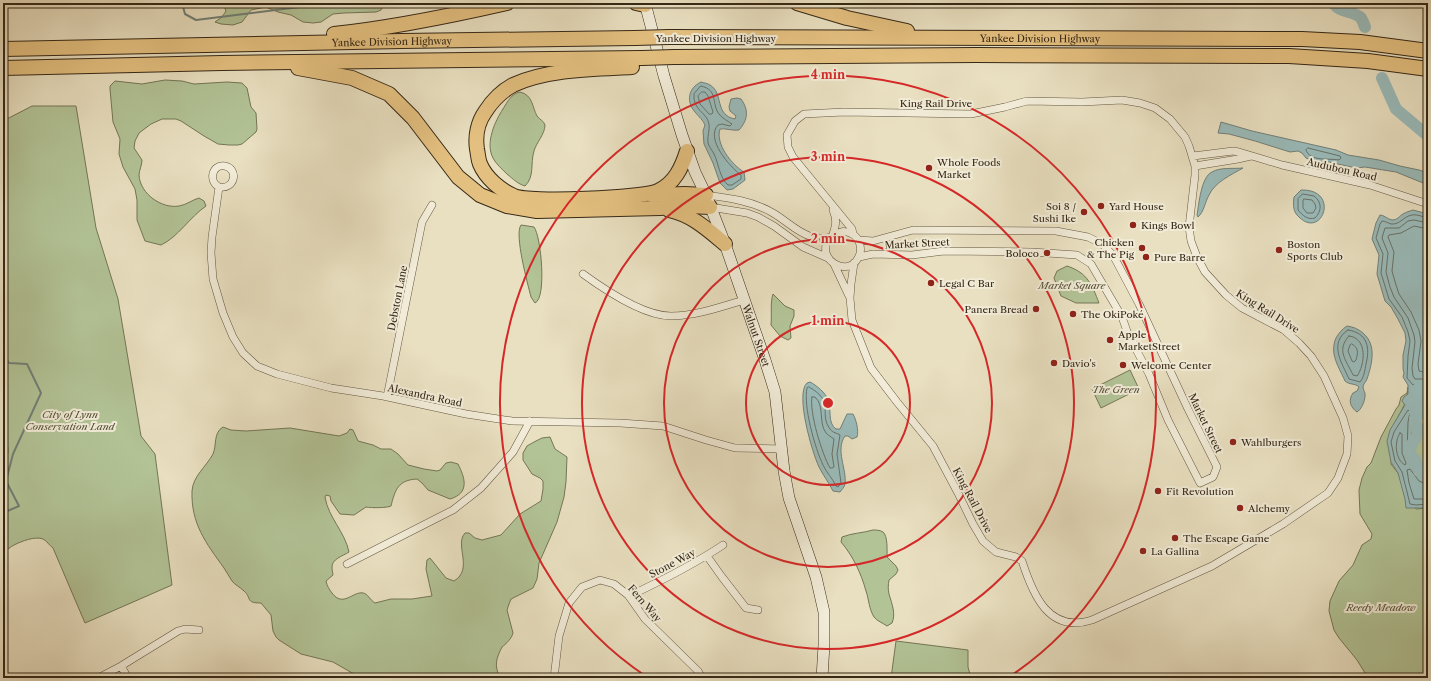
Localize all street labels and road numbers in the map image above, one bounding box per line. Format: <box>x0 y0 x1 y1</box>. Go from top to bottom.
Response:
street label: Yankee Division Highway <box>655 32 777 45</box>
street label: Yankee Division Highway <box>979 32 1101 45</box>
street label: Yankee Division Highway <box>331 34 453 49</box>
street label: King Rail Drive <box>900 97 973 110</box>
street label: Audubon Road <box>1305 155 1378 184</box>
street label: Market Street <box>884 235 950 252</box>
street label: Debston Lane <box>385 264 410 332</box>
street label: King Rail Drive <box>1234 287 1302 336</box>
street label: Walnut Street <box>739 302 773 369</box>
street label: Alexandra Road <box>386 381 463 410</box>
street label: Market Street <box>1185 391 1226 456</box>
street label: King Rail Drive <box>950 465 995 536</box>
street label: Stone Way <box>647 546 698 581</box>
street label: Fern Way <box>625 582 665 625</box>

